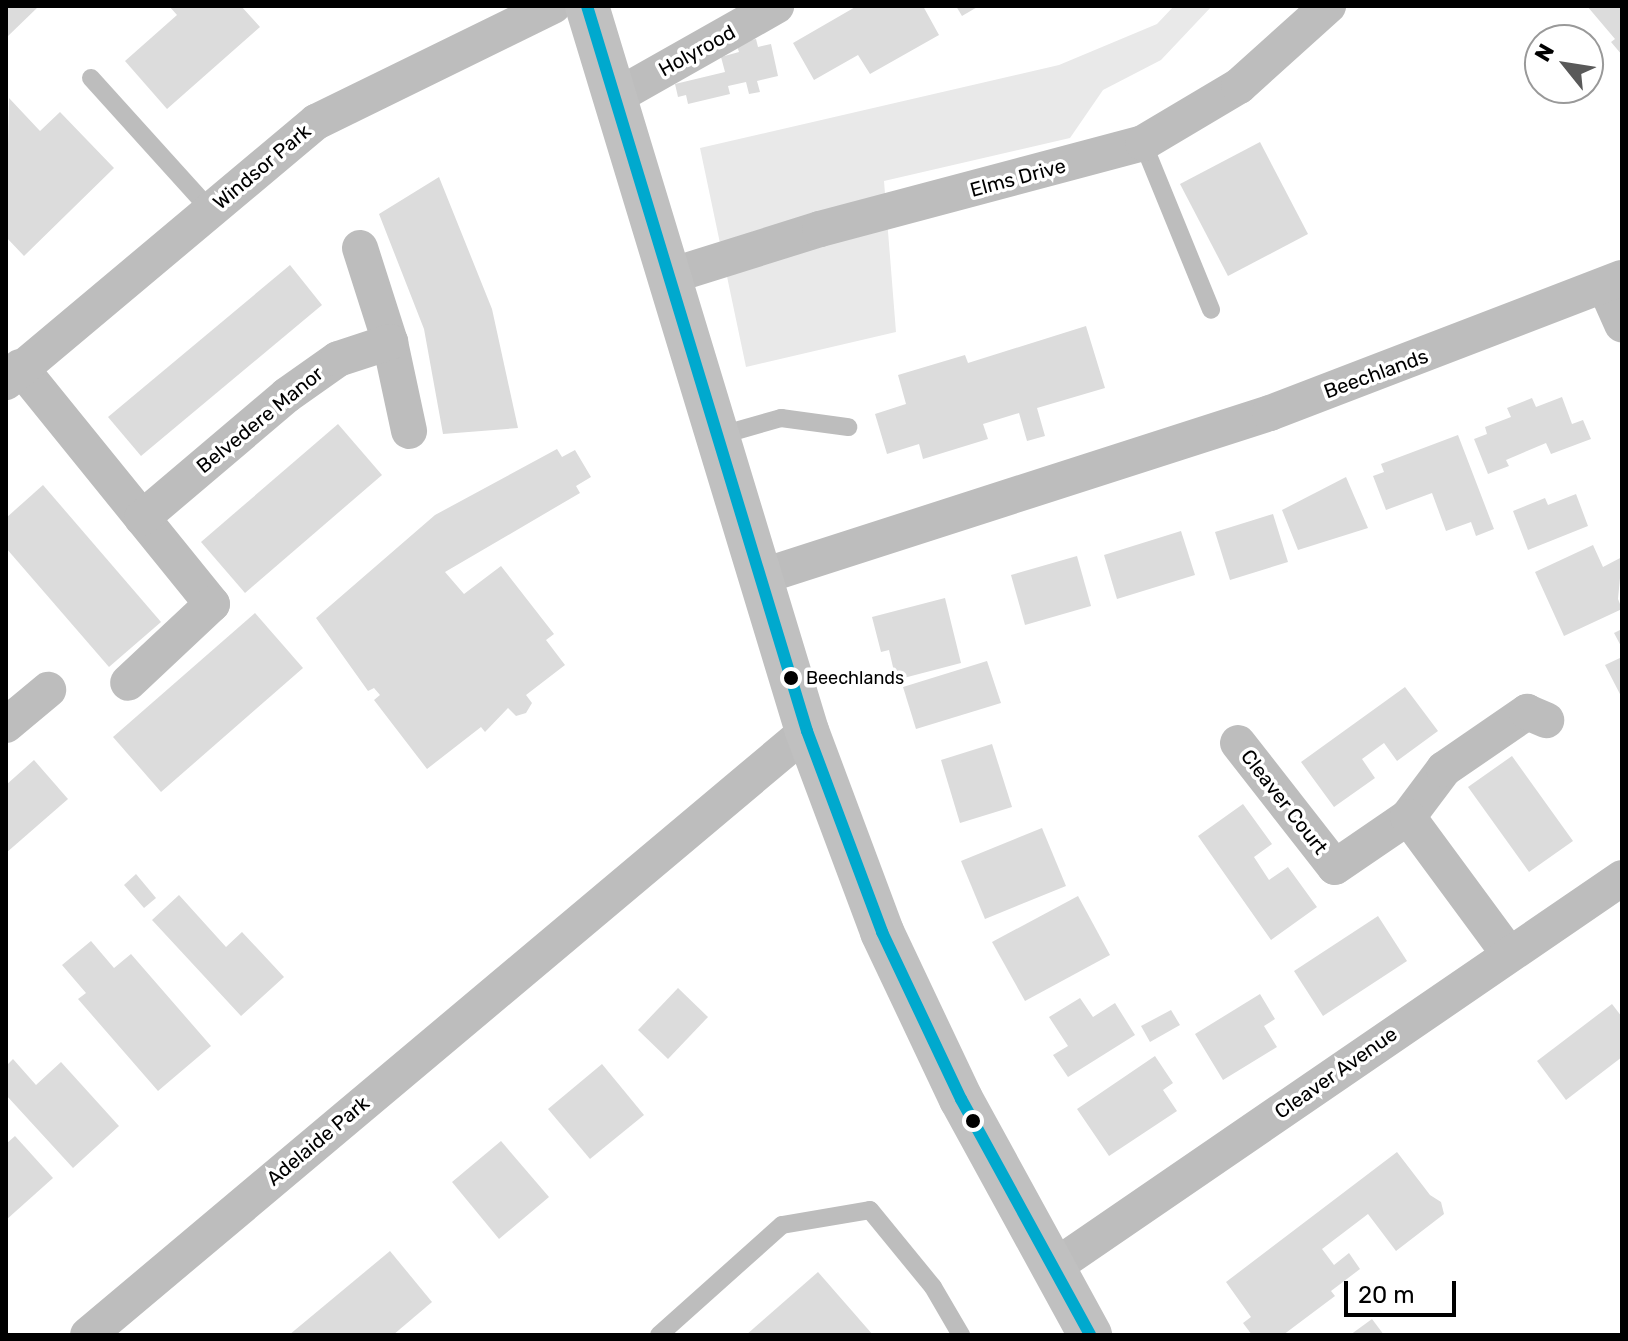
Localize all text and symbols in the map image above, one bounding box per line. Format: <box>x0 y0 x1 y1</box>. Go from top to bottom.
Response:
street label: Holyrood <box>654 20 740 82</box>
north arrow <box>1524 24 1604 104</box>
text: N <box>1529 39 1560 66</box>
street label: Windsor Park <box>208 119 316 215</box>
street label: Elms Drive <box>968 154 1068 202</box>
street label: Beechlands <box>1321 344 1431 404</box>
street label: Belvedere Manor <box>192 362 328 478</box>
place label: Beechlands <box>806 667 904 689</box>
marker: Beechlands <box>783 670 799 686</box>
street label: Cleaver Court <box>1235 745 1333 859</box>
street label: Cleaver Avenue <box>1270 1022 1402 1124</box>
street label: Adelaide Park <box>262 1091 374 1191</box>
unlabelled marker <box>965 1113 981 1129</box>
scale bar <box>1348 1265 1460 1315</box>
text: 20 m <box>1358 1281 1415 1309</box>

